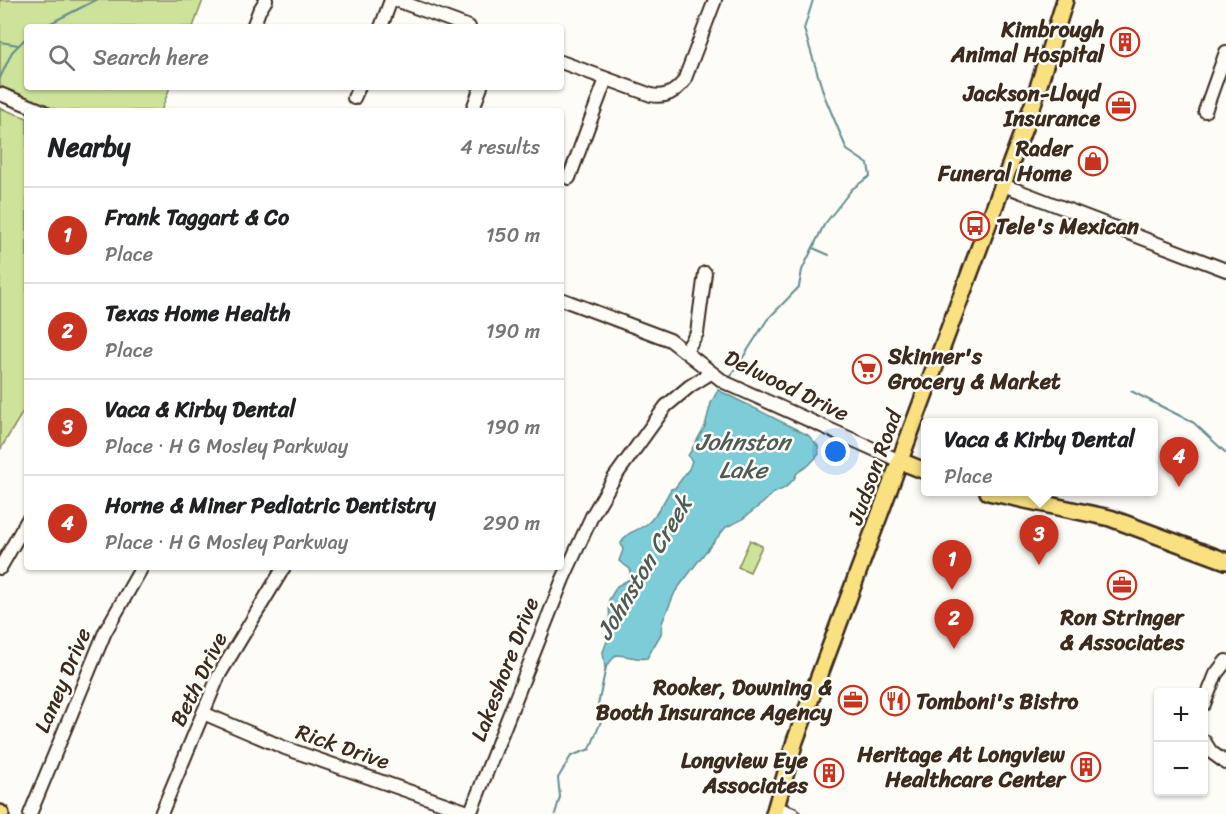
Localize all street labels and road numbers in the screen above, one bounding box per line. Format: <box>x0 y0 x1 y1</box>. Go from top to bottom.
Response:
street label: Delwood Drive <box>718 338 856 433</box>
street label: Judson Road <box>835 403 914 531</box>
street label: Lakeshore Drive <box>459 591 550 747</box>
street label: Laney Drive <box>23 621 102 739</box>
street label: Beth Drive <box>159 625 238 733</box>
street label: Rick Drive <box>291 712 395 781</box>

